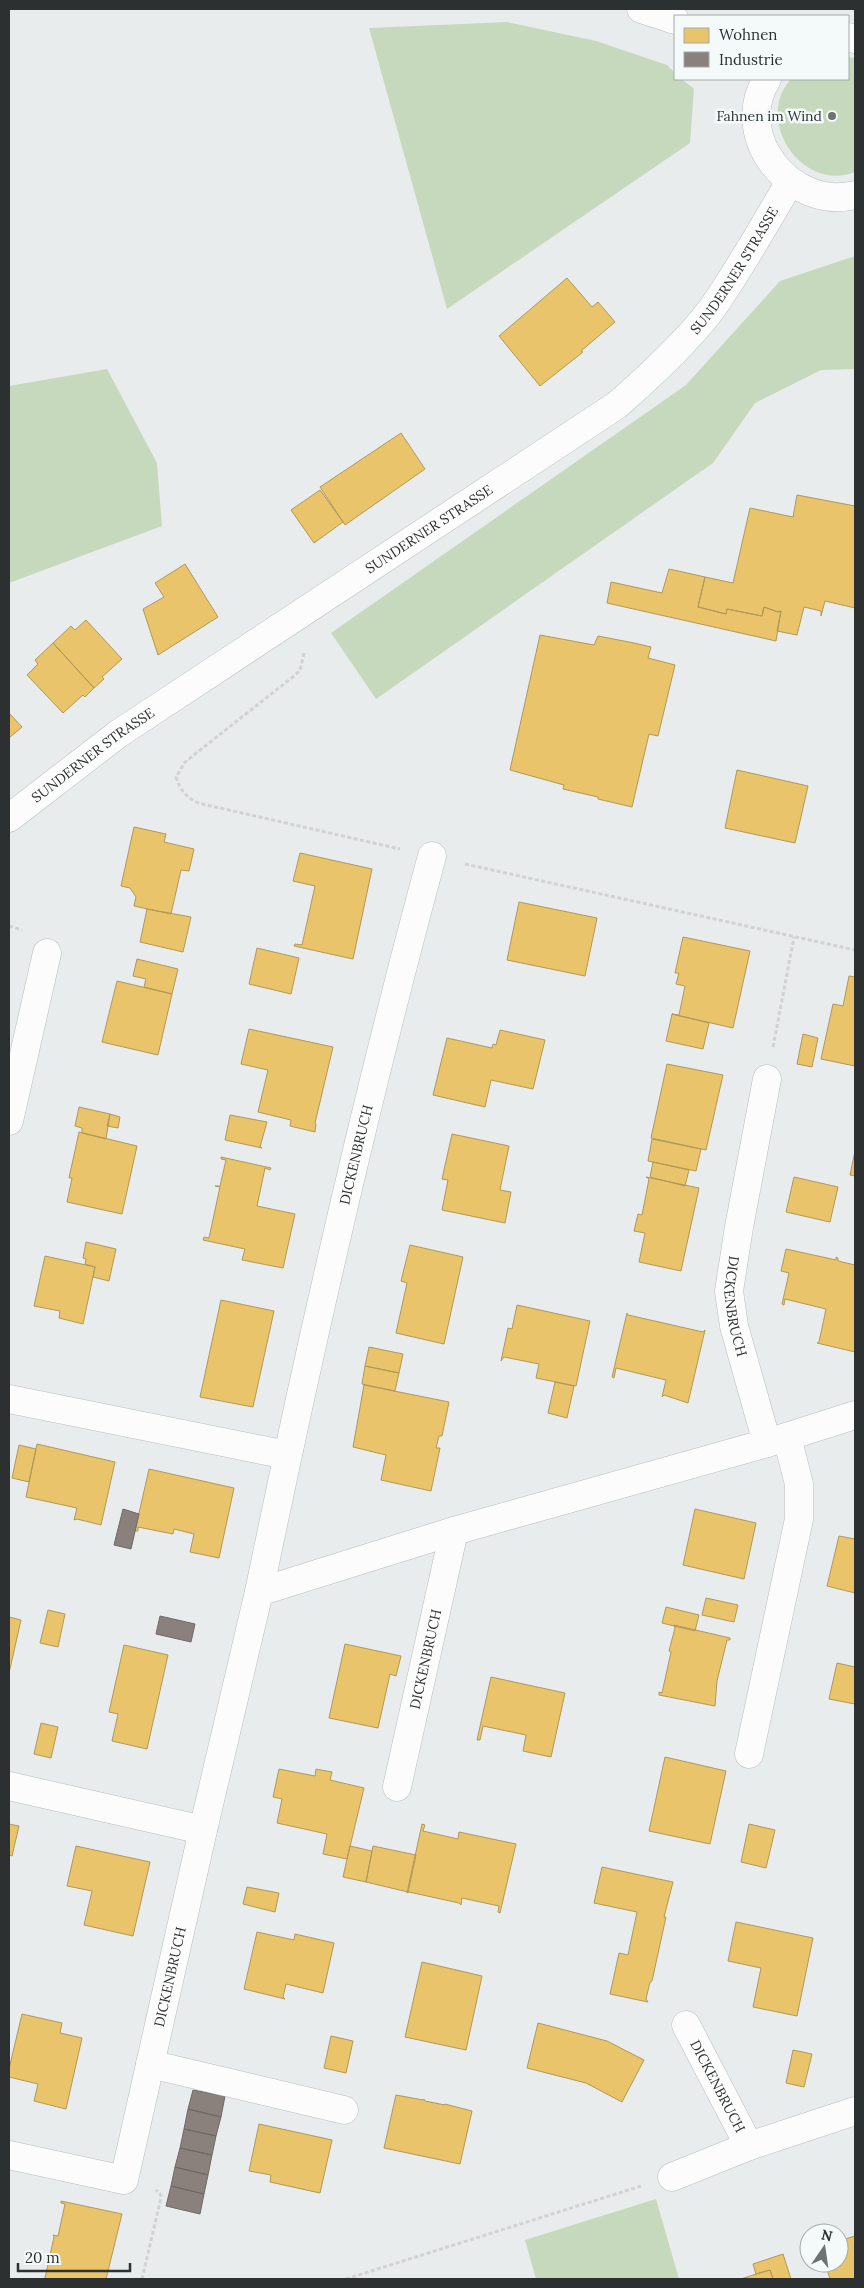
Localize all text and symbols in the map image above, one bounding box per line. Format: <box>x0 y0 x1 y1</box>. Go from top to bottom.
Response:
legend <box>674 15 849 80</box>
text: Wohnen <box>719 25 777 44</box>
text: Industrie <box>719 50 783 69</box>
place label: Fahnen im Wind <box>716 107 822 125</box>
marker: Fahnen im Wind <box>826 110 838 122</box>
street label: SUNDERNER STRASSE <box>686 203 782 338</box>
street label: SUNDERNER STRASSE <box>362 480 496 577</box>
street label: SUNDERNER STRASSE <box>28 703 158 806</box>
street label: DICKENBRUCH <box>335 1103 377 1206</box>
street label: DICKENBRUCH <box>720 1255 751 1359</box>
street label: DICKENBRUCH <box>406 1607 445 1711</box>
street label: DICKENBRUCH <box>150 1925 190 2029</box>
street label: DICKENBRUCH <box>686 2037 749 2136</box>
north arrow <box>799 2223 849 2273</box>
text: N <box>820 2225 834 2245</box>
scale bar <box>18 2240 130 2272</box>
text: 20 m <box>25 2248 60 2267</box>

